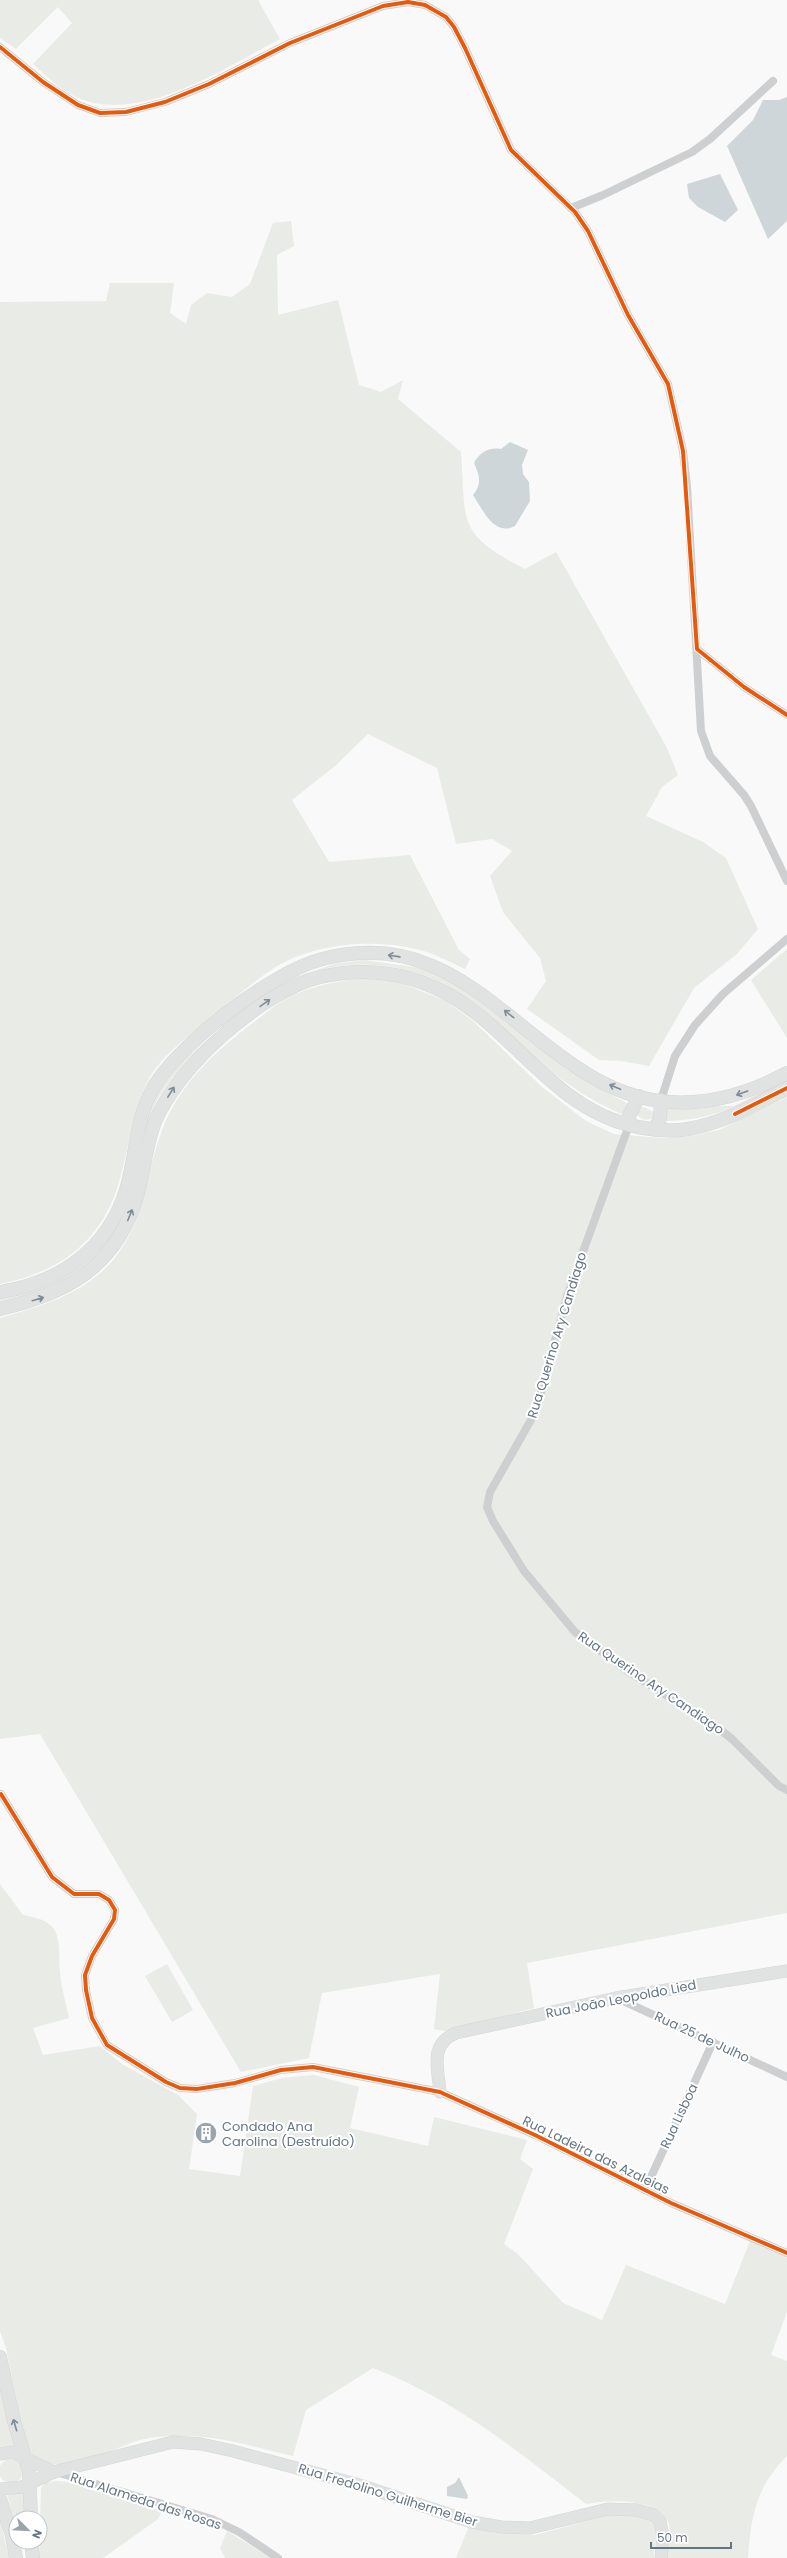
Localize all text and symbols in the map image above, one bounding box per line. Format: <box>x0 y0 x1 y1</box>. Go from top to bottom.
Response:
one-way arrow <box>388 952 401 960</box>
one-way arrow <box>259 999 270 1007</box>
one-way arrow <box>503 1009 514 1018</box>
one-way arrow <box>610 1083 622 1091</box>
one-way arrow <box>167 1086 175 1098</box>
one-way arrow <box>737 1090 749 1098</box>
one-way arrow <box>127 1209 134 1221</box>
street label: Rua Querino Ary Candiago <box>523 1250 591 1420</box>
one-way arrow <box>31 1295 44 1303</box>
street label: Rua Querino Ary Candiago <box>574 1627 728 1739</box>
street label: Rua João Leopoldo Lied <box>544 1975 698 2023</box>
street label: Rua 25 de Julho <box>651 2007 753 2067</box>
street label: Rua Lisboa <box>656 2080 702 2152</box>
street label: Rua Ladeira das Azaleias <box>519 2111 673 2199</box>
place label: Condado Ana Carolina (Destruído) <box>222 2117 355 2151</box>
building icon: Condado Ana Carolina (Destruído) <box>193 2120 219 2146</box>
one-way arrow <box>11 2419 18 2432</box>
street label: Rua Fredolino Guilherme Bier <box>296 2459 480 2531</box>
street label: Rua Alameda das Rosas <box>68 2468 224 2535</box>
north arrow <box>8 2510 48 2550</box>
scale bar <box>651 2524 731 2550</box>
text: N <box>28 2527 46 2541</box>
text: 50 m <box>657 2529 688 2546</box>

